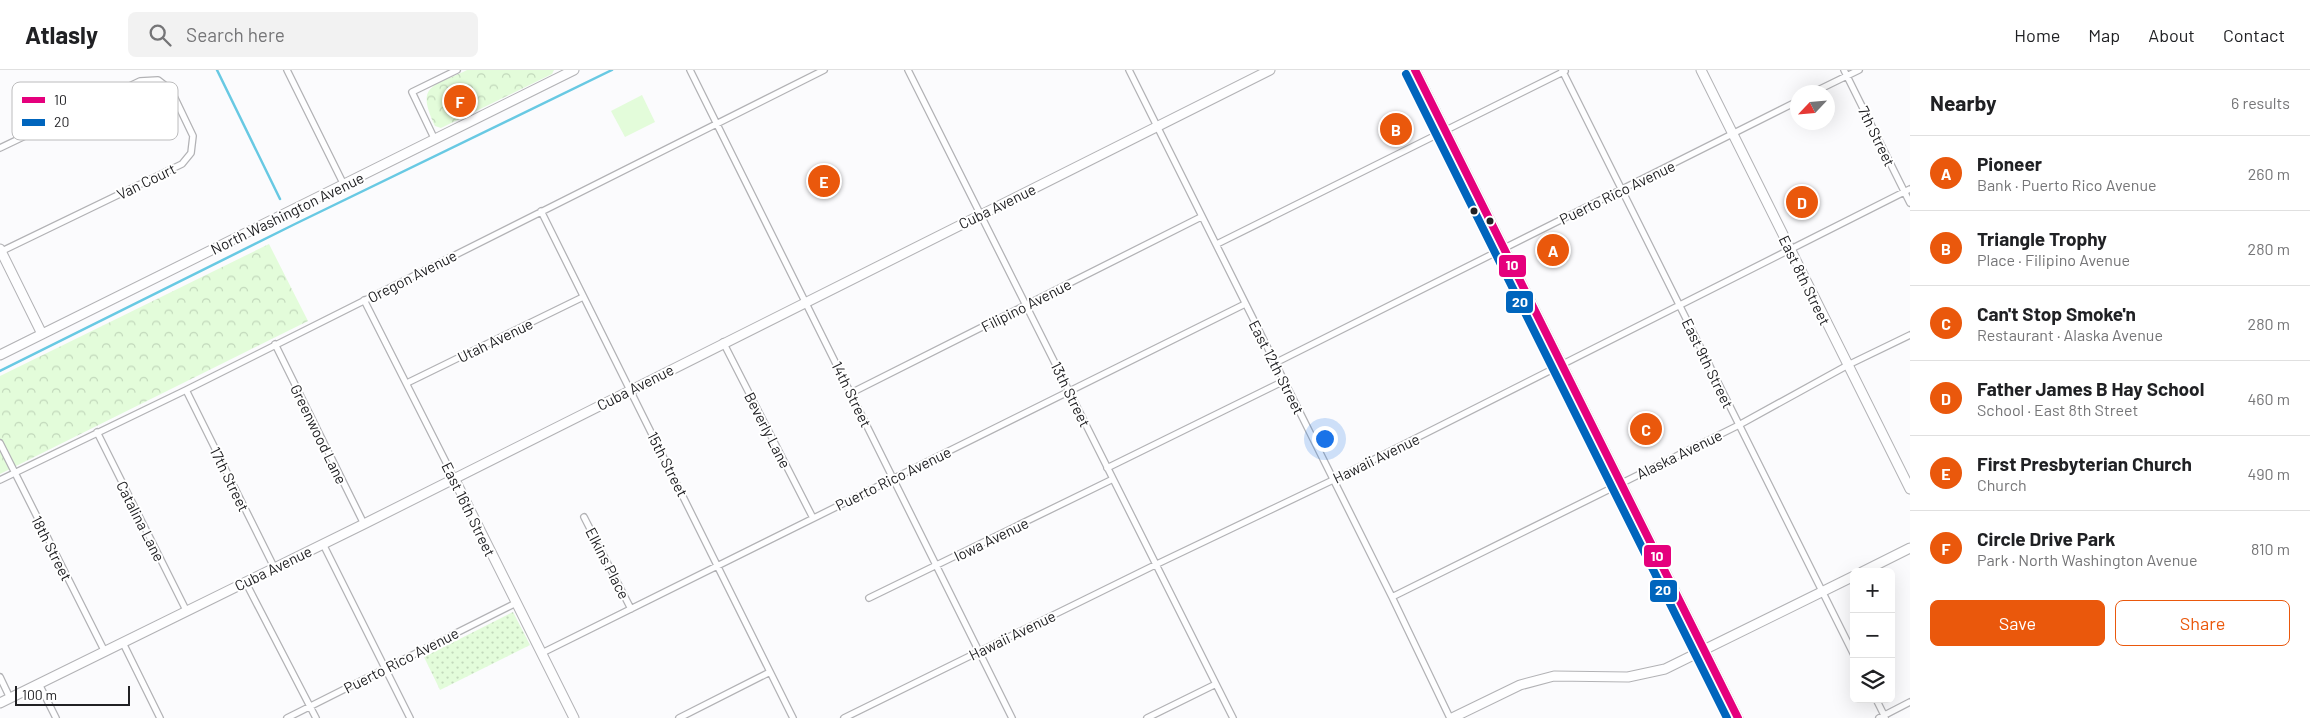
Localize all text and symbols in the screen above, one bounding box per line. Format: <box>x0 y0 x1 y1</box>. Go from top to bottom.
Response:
search box <box>128 12 478 57</box>
text: Atlasly <box>25 20 98 49</box>
icon: search <box>146 21 174 49</box>
text: Search here <box>186 23 285 46</box>
text: Home <box>2014 24 2060 46</box>
text: Map <box>2088 24 2120 46</box>
text: About <box>2148 24 2195 46</box>
text: Contact <box>2223 24 2285 46</box>
legend <box>12 82 178 140</box>
pin: F <box>444 82 476 120</box>
north arrow <box>1790 85 1835 130</box>
text: Nearby <box>1930 90 1996 115</box>
text: 10 <box>54 91 67 108</box>
text: 6 results <box>2231 93 2290 112</box>
street label: 7th Street <box>1855 103 1899 169</box>
pin: B <box>1380 110 1412 148</box>
text: 20 <box>54 113 69 130</box>
text: Pioneer <box>1977 152 2042 175</box>
street label: Puerto Rico Avenue <box>1556 156 1678 228</box>
street label: Van Court <box>114 159 178 203</box>
pin: E <box>808 162 840 200</box>
text: A <box>1941 164 1951 183</box>
text: 260 m <box>2248 164 2290 183</box>
street label: North Washington Avenue <box>208 168 366 258</box>
text: Bank · Puerto Rico Avenue <box>1977 175 2157 194</box>
street label: Cuba Avenue <box>955 180 1039 232</box>
pin: D <box>1786 183 1818 221</box>
unlabelled marker <box>1469 206 1479 216</box>
unlabelled marker <box>1485 216 1495 226</box>
text: Triangle Trophy <box>1977 227 2107 250</box>
pin: A <box>1537 231 1569 269</box>
street label: East 8th Street <box>1775 232 1835 328</box>
text: B <box>1941 239 1951 258</box>
text: 280 m <box>2248 239 2290 258</box>
street label: Oregon Avenue <box>364 246 460 306</box>
text: Place · Filipino Avenue <box>1977 250 2130 269</box>
line badge: 10 <box>1498 254 1527 278</box>
text: 10 <box>1506 256 1518 273</box>
street label: Filipino Avenue <box>978 275 1074 335</box>
line badge: 20 <box>1505 290 1534 314</box>
text: 20 <box>1512 293 1528 310</box>
text: Can't Stop Smoke'n <box>1977 302 2136 325</box>
street label: Utah Avenue <box>454 314 536 366</box>
text: C <box>1941 314 1951 333</box>
text: 280 m <box>2248 314 2290 333</box>
street label: East 9th Street <box>1678 315 1738 411</box>
street label: East 12th Street <box>1246 317 1308 417</box>
text: Restaurant · Alaska Avenue <box>1977 325 2163 344</box>
street label: 14th Street <box>828 358 876 430</box>
street label: 13th Street <box>1047 358 1095 430</box>
street label: Cuba Avenue <box>594 360 676 414</box>
text: Father James B Hay School <box>1977 377 2204 400</box>
street label: Greenwood Lane <box>287 381 351 487</box>
street label: Beverly Lane <box>741 389 795 471</box>
text: D <box>1941 389 1951 408</box>
text: 460 m <box>2247 389 2290 408</box>
text: School · East 8th Street <box>1977 400 2138 419</box>
pin: C <box>1630 410 1662 448</box>
street label: Alaska Avenue <box>1633 425 1725 483</box>
your location <box>1312 426 1338 452</box>
street label: 15th Street <box>644 429 692 499</box>
street label: Hawaii Avenue <box>1330 429 1422 487</box>
street label: Puerto Rico Avenue <box>832 442 954 514</box>
street label: 17th Street <box>207 444 253 514</box>
text: First Presbyterian Church <box>1977 452 2192 475</box>
street label: East 16th Street <box>438 459 500 559</box>
text: E <box>1941 464 1951 483</box>
text: 490 m <box>2247 464 2290 483</box>
text: Church <box>1977 475 2027 494</box>
street label: Catalina Lane <box>113 478 169 564</box>
street label: 18th Street <box>28 512 76 584</box>
street label: Iowa Avenue <box>951 513 1031 565</box>
street label: Elkins Place <box>582 524 634 602</box>
text: Circle Drive Park <box>1977 527 2115 550</box>
text: F <box>1942 539 1950 558</box>
text: 810 m <box>2251 539 2290 558</box>
street label: Cuba Avenue <box>231 542 315 594</box>
line badge: 10 <box>1643 544 1672 568</box>
text: 10 <box>1651 547 1663 564</box>
text: Park · North Washington Avenue <box>1977 550 2197 569</box>
map controls <box>1850 568 1895 703</box>
button: + <box>1850 568 1895 613</box>
line badge: 20 <box>1649 579 1678 603</box>
text: 20 <box>1655 581 1671 598</box>
button: Save <box>1930 600 2105 646</box>
button: Share <box>2115 600 2290 646</box>
street label: Hawaii Avenue <box>966 606 1058 664</box>
button: − <box>1850 613 1895 658</box>
street label: Puerto Rico Avenue <box>341 623 461 697</box>
button: layers <box>1850 658 1895 703</box>
scale bar <box>15 683 130 706</box>
text: 100 m <box>22 686 57 703</box>

